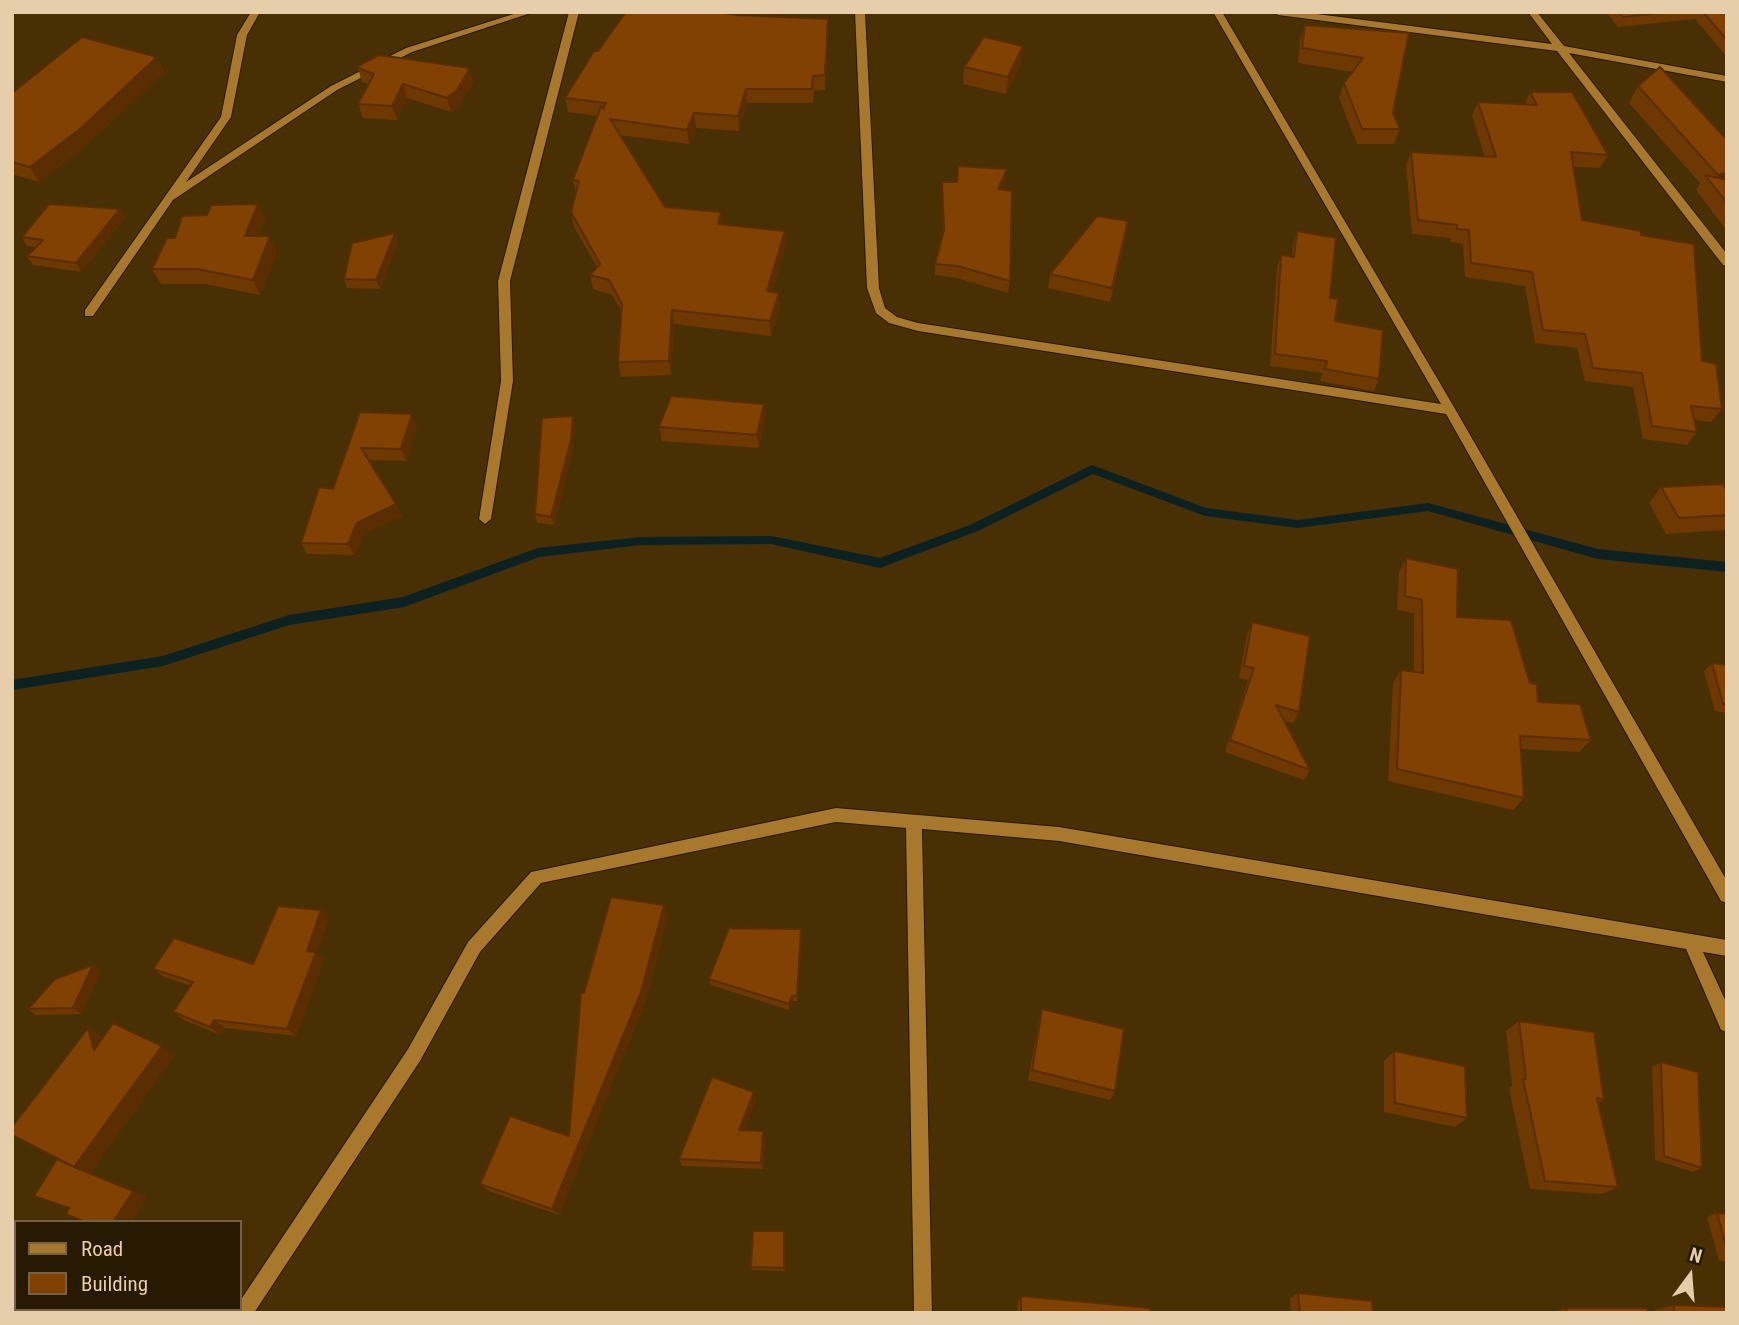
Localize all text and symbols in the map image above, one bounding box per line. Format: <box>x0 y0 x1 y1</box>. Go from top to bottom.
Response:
legend <box>14 1220 242 1311</box>
text: Road <box>81 1237 123 1261</box>
north arrow <box>1655 1241 1725 1311</box>
text: N <box>1687 1243 1705 1268</box>
text: Building <box>81 1272 148 1296</box>

